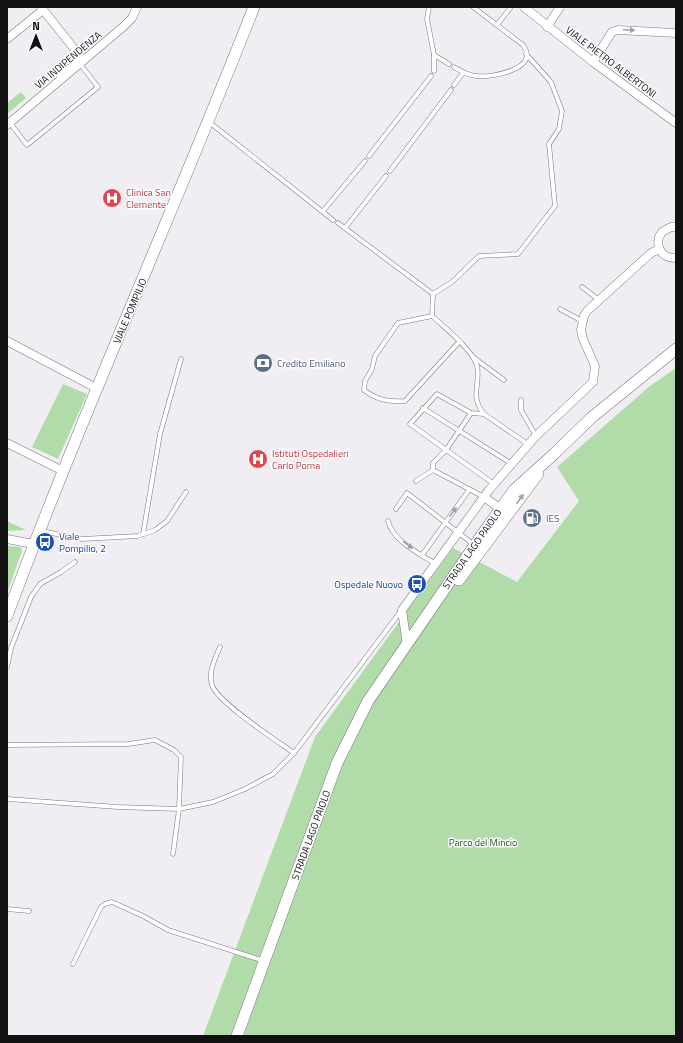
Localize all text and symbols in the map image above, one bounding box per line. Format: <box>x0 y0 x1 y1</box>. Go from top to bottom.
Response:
north arrow <box>16 16 56 56</box>
text: N <box>32 18 40 34</box>
street label: VIALE PIETRO ALBERTONI <box>562 23 660 101</box>
one-way arrow <box>623 27 635 34</box>
street label: VIA INDIPENDENZA <box>31 28 105 92</box>
place label: Clinica San Clemente <box>126 185 171 212</box>
hospital icon: Clinica San Clemente <box>101 187 123 209</box>
street label: VIALE POMPILIO <box>109 276 151 346</box>
bank icon: Credito Emiliano <box>252 352 274 374</box>
place label: Credito Emiliano <box>277 356 346 371</box>
place label: Istituti Ospedalieri Carlo Poma <box>272 446 349 473</box>
hospital icon: Istituti Ospedalieri Carlo Poma <box>247 448 269 470</box>
one-way arrow <box>516 494 524 504</box>
street label: STRADA LAGO PAIOLO <box>439 506 506 592</box>
one-way arrow <box>449 507 457 517</box>
fuel station icon: IES <box>521 507 543 529</box>
place label: IES <box>546 511 559 526</box>
place label: Viale Pompilio, 2 <box>59 529 106 556</box>
bus stop icon: Viale Pompilio, 2 <box>34 531 56 553</box>
one-way arrow <box>403 541 413 549</box>
bus stop icon: Ospedale Nuovo <box>406 573 428 595</box>
place label: Ospedale Nuovo <box>334 577 403 592</box>
street label: STRADA LAGO PAIOLO <box>288 788 334 882</box>
park label: Parco del Mincio <box>449 835 517 850</box>

